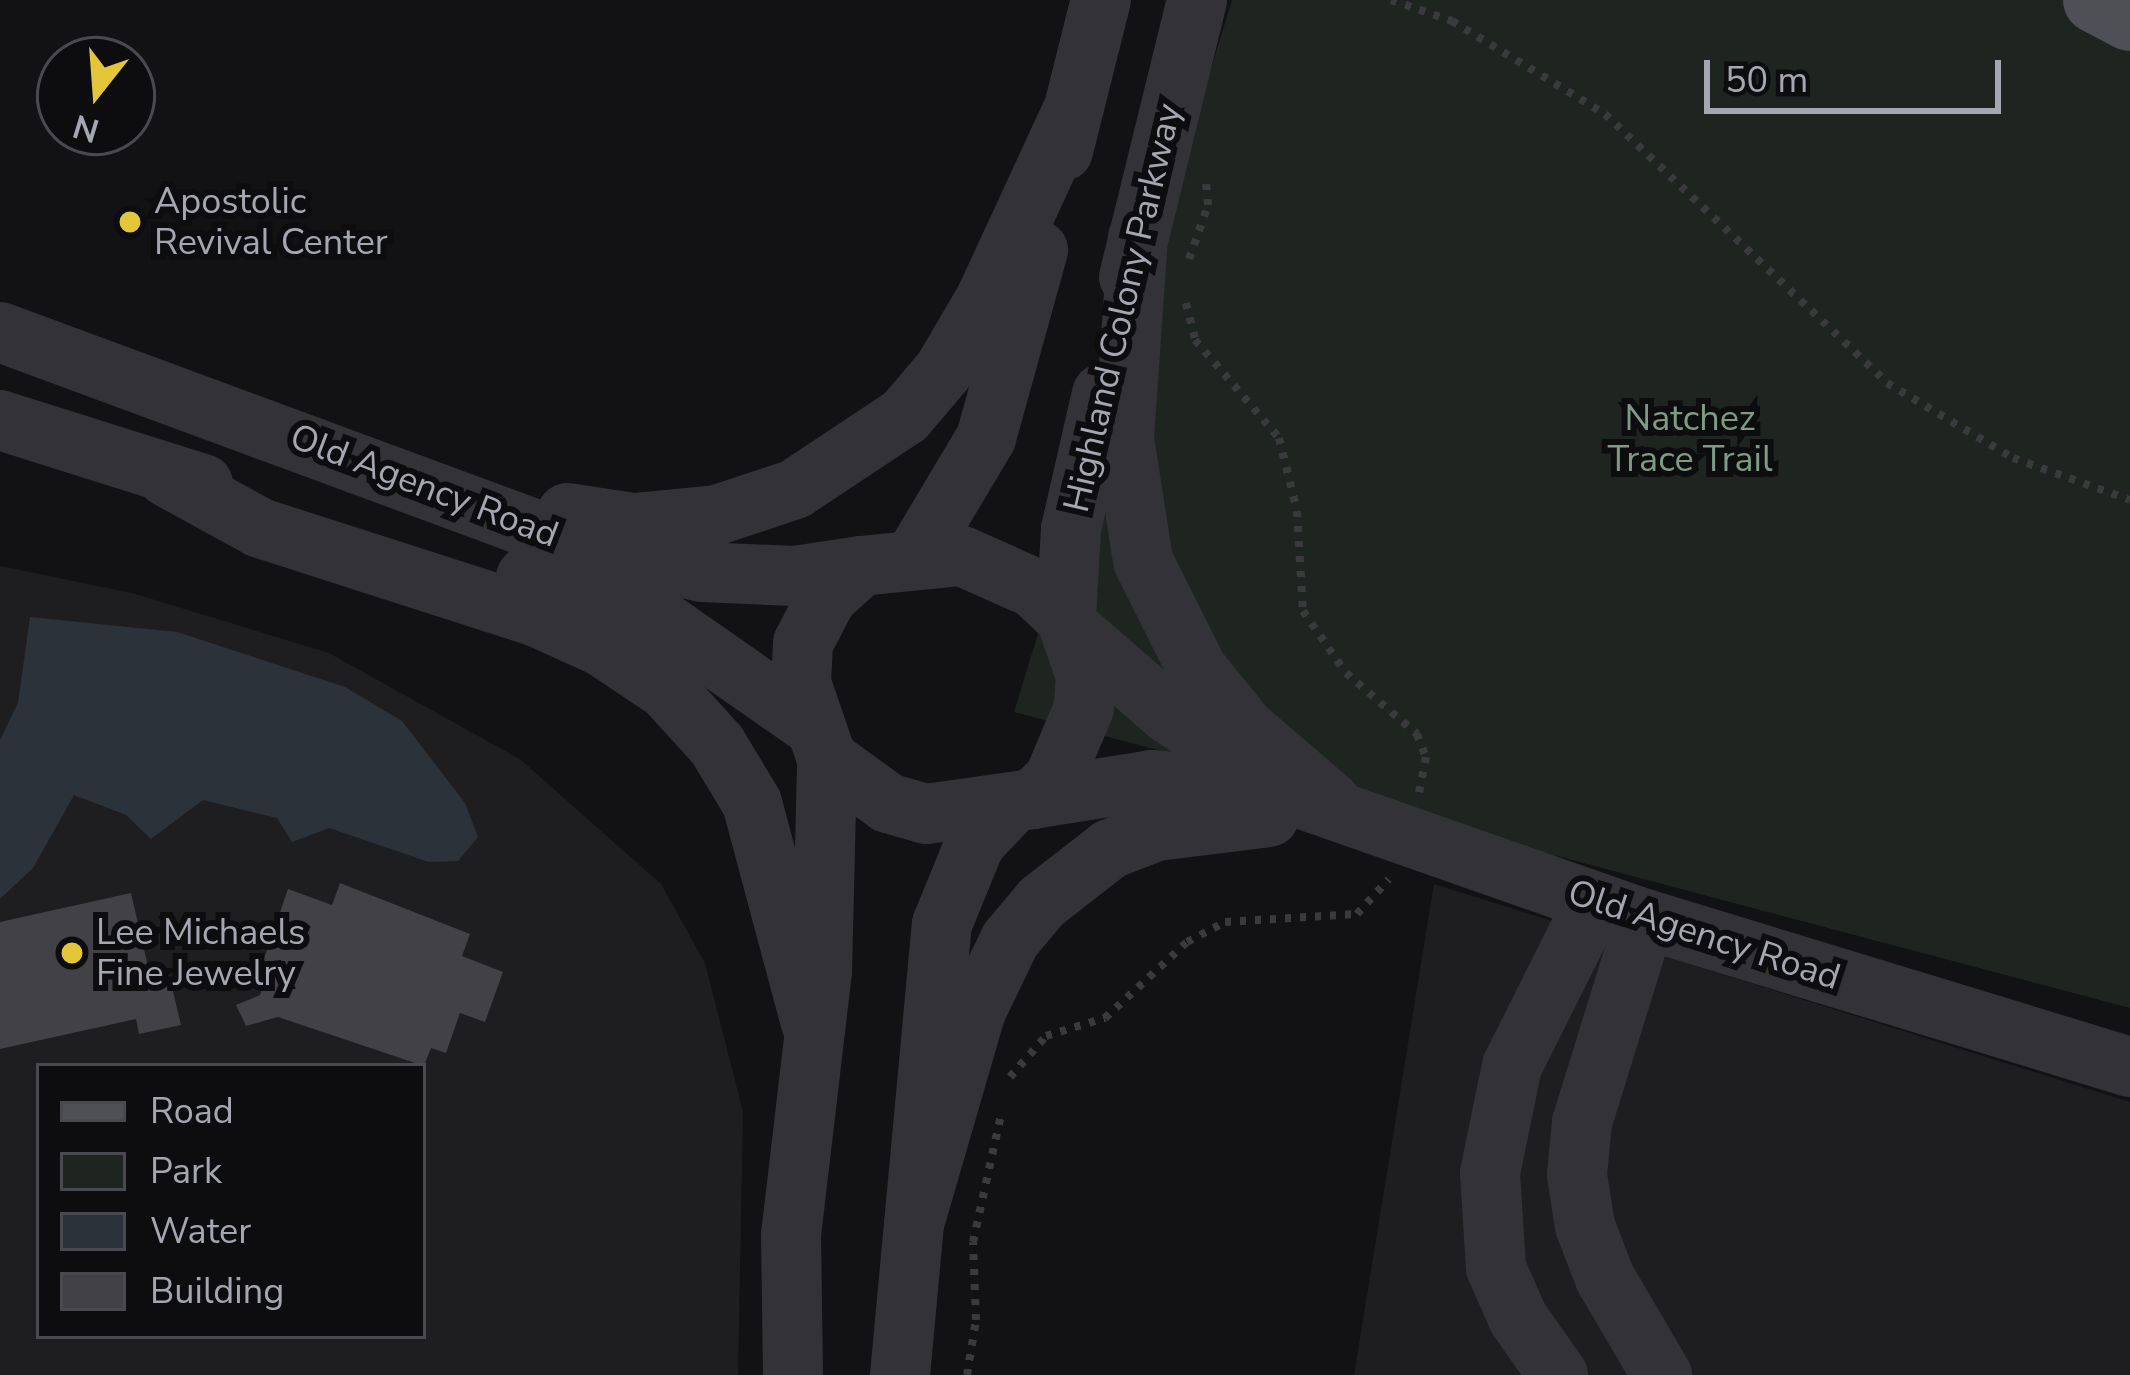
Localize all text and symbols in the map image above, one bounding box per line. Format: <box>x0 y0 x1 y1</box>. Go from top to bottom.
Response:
north arrow <box>36 36 156 156</box>
scale bar <box>1710 36 2007 110</box>
text: 50 m <box>1725 56 1808 105</box>
street label: Highland Colony Parkway <box>1055 100 1191 516</box>
text: N <box>68 103 105 153</box>
place label: Apostolic Revival Center <box>154 179 388 264</box>
marker: Apostolic Revival Center <box>117 209 143 235</box>
park label: Natchez Trace Trail <box>1607 396 1773 481</box>
street label: Old Agency Road <box>284 415 564 557</box>
street label: Old Agency Road <box>1563 871 1845 999</box>
place label: Lee Michaels Fine Jewelry <box>96 910 305 995</box>
marker: Lee Michaels Fine Jewelry <box>59 940 85 966</box>
legend <box>36 1063 426 1339</box>
text: Road <box>150 1087 234 1136</box>
text: Park <box>150 1147 222 1196</box>
text: Water <box>150 1207 251 1256</box>
text: Building <box>150 1267 284 1316</box>

